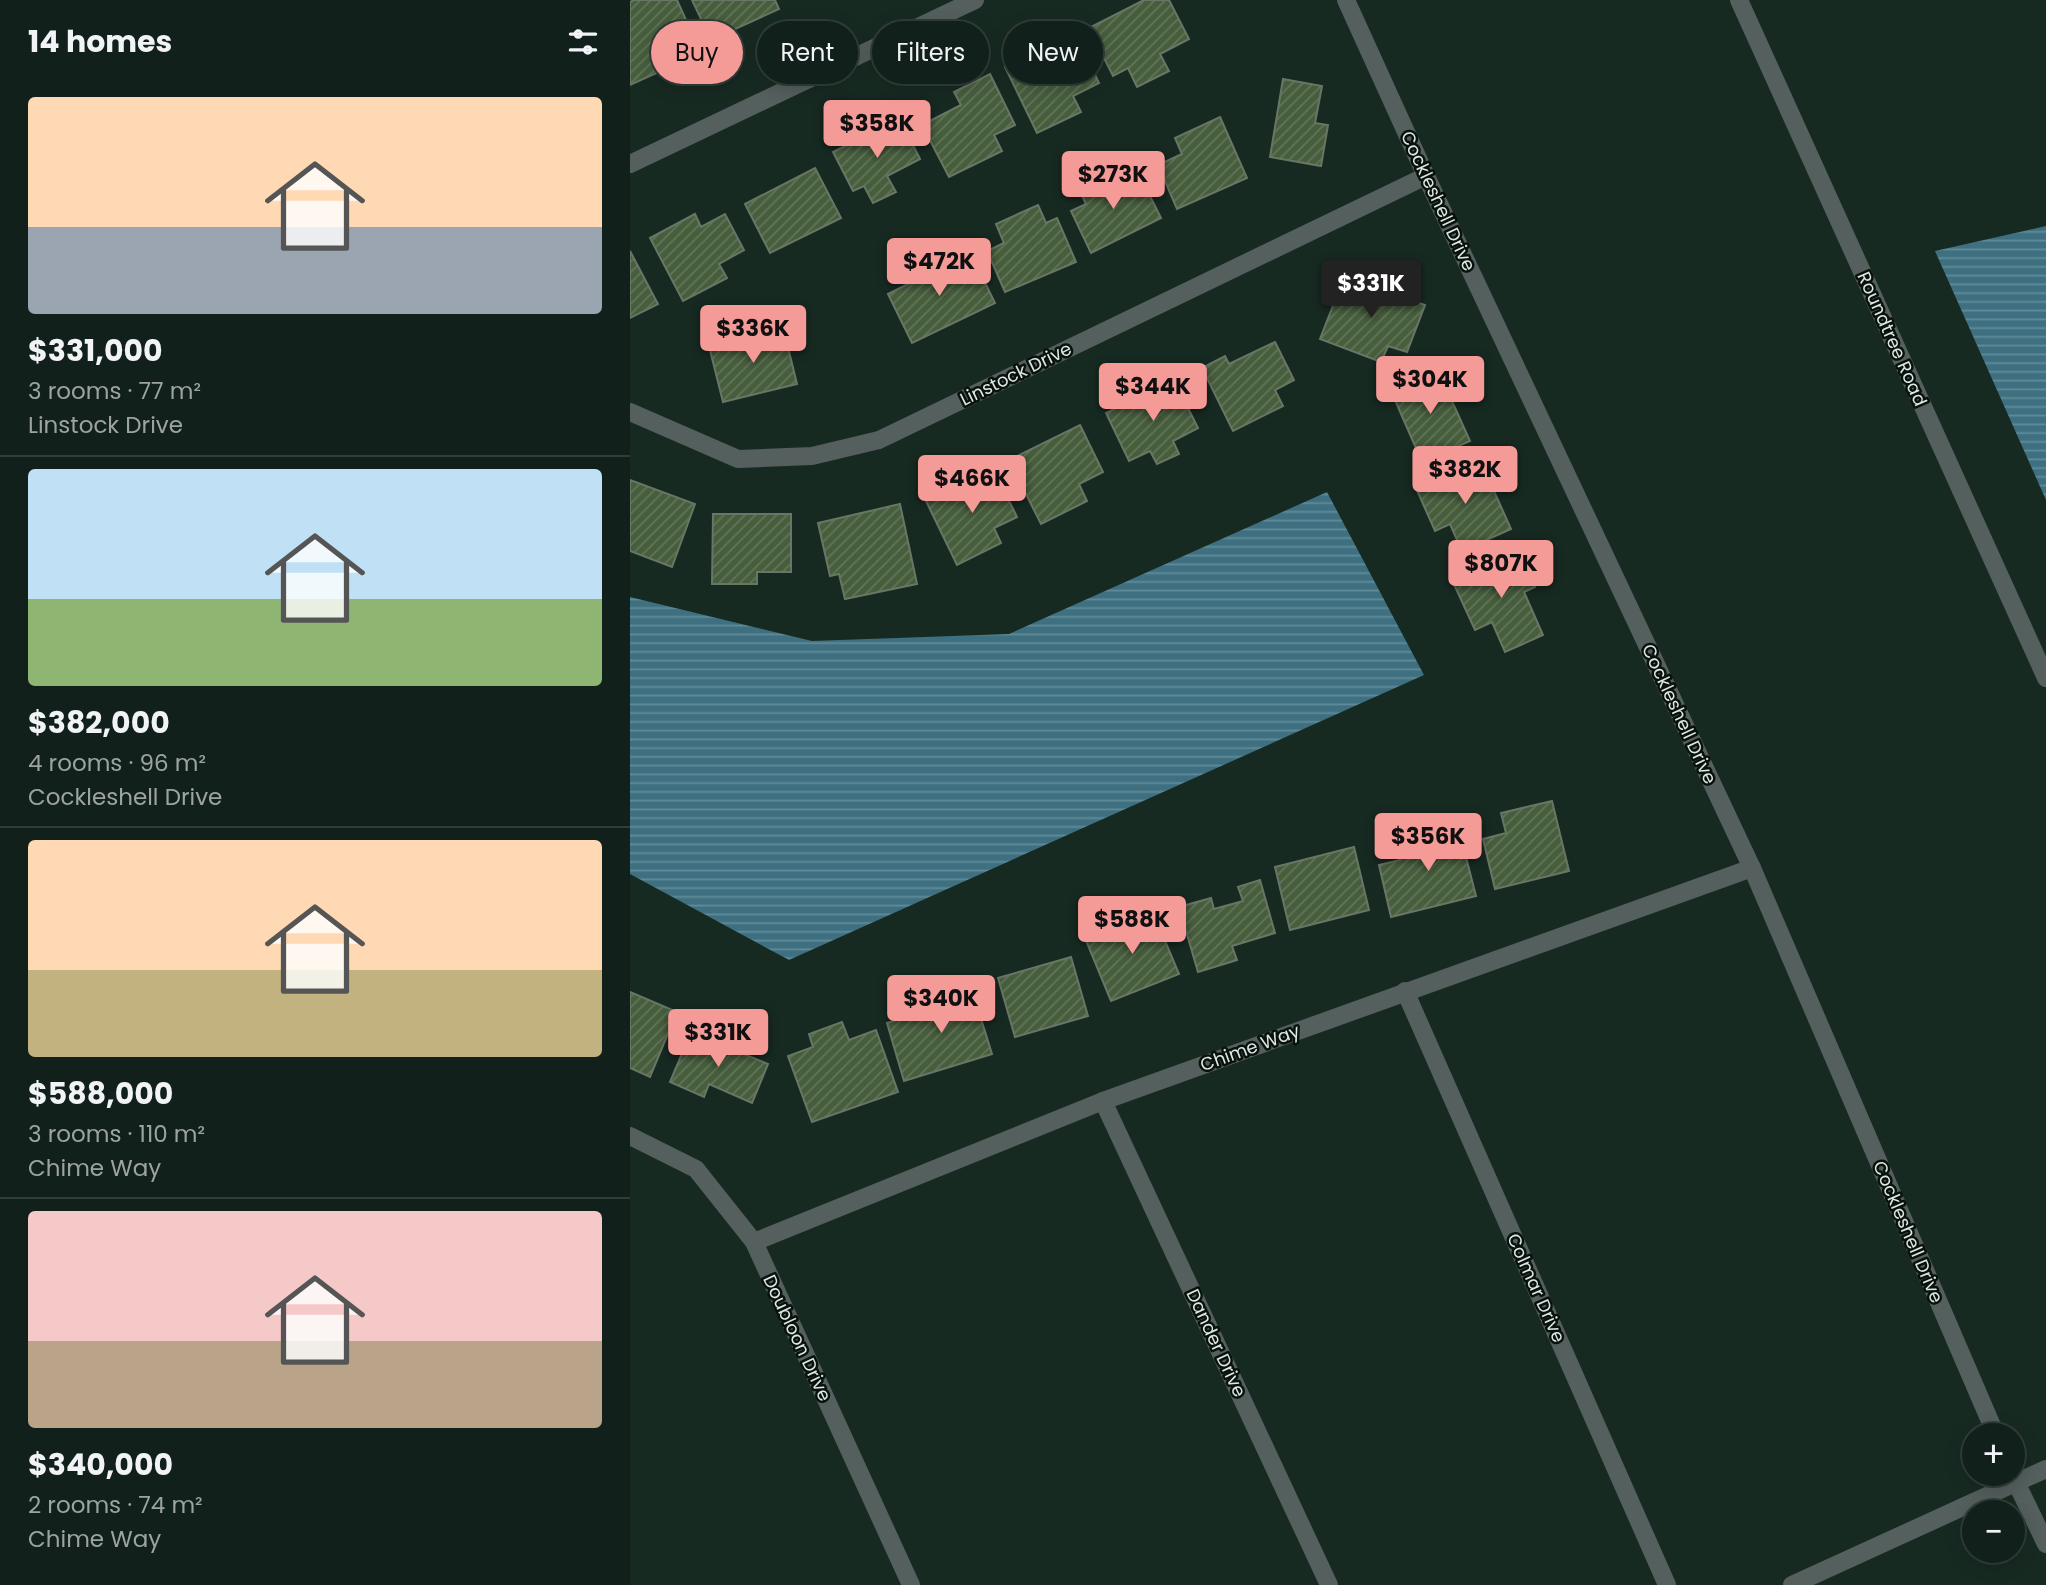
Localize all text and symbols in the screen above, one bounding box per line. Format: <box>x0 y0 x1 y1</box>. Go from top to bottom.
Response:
text: 14 homes <box>28 20 172 63</box>
chip: Buy <box>651 21 743 84</box>
chip: Rent <box>757 21 858 84</box>
chip: Filters <box>872 21 989 84</box>
chip: New <box>1003 21 1103 84</box>
icon: filters <box>564 23 602 61</box>
pin: $358K <box>828 100 926 160</box>
text: $358K <box>840 107 914 139</box>
street label: Cockleshell Drive <box>1395 127 1482 275</box>
icon: home <box>252 143 378 269</box>
pin: $273K <box>1064 152 1162 211</box>
text: $273K <box>1078 158 1148 190</box>
pin: $472K <box>890 238 988 298</box>
text: $472K <box>903 245 975 277</box>
pin: $331K <box>1322 260 1420 320</box>
text: $331K <box>1337 267 1405 299</box>
street label: Roundtree Road <box>1852 268 1933 410</box>
pin: $336K <box>704 306 802 365</box>
text: $336K <box>716 312 790 344</box>
text: $331,000 <box>28 329 163 372</box>
street label: Linstock Drive <box>956 336 1076 411</box>
pin: $304K <box>1381 356 1479 416</box>
text: $304K <box>1392 363 1468 395</box>
pin: $344K <box>1104 364 1202 423</box>
text: $344K <box>1115 370 1191 402</box>
text: 3 rooms · 77 m² <box>28 375 201 407</box>
text: Linstock Drive <box>28 409 183 441</box>
pin: $382K <box>1416 447 1514 506</box>
text: $382K <box>1428 453 1502 485</box>
pin: $466K <box>923 456 1021 515</box>
text: $466K <box>934 462 1010 494</box>
icon: home <box>252 515 378 641</box>
pin: $807K <box>1452 540 1550 600</box>
text: $807K <box>1464 547 1538 579</box>
street label: Cockleshell Drive <box>1636 640 1723 788</box>
text: $382,000 <box>28 701 170 744</box>
text: 4 rooms · 96 m² <box>28 747 206 779</box>
text: Cockleshell Drive <box>28 781 222 813</box>
pin: $356K <box>1379 814 1477 873</box>
text: $356K <box>1391 820 1465 852</box>
icon: home <box>252 886 378 1012</box>
pin: $588K <box>1083 897 1181 956</box>
text: $588K <box>1094 903 1170 935</box>
pin: $340K <box>892 976 990 1035</box>
text: $340K <box>903 982 979 1014</box>
pin: $331K <box>669 1010 767 1069</box>
text: $331K <box>684 1016 752 1048</box>
street label: Chime Way <box>1197 1018 1303 1077</box>
text: $588,000 <box>28 1072 173 1115</box>
text: 3 rooms · 110 m² <box>28 1118 205 1150</box>
text: Chime Way <box>28 1152 161 1184</box>
street label: Cockleshell Drive <box>1867 1157 1950 1307</box>
street label: Colmar Drive <box>1501 1229 1572 1346</box>
icon: home <box>252 1257 378 1383</box>
street label: Doubloon Drive <box>757 1270 838 1405</box>
street label: Dander Drive <box>1181 1285 1252 1401</box>
map controls <box>1962 1423 2025 1563</box>
button: + <box>1962 1423 2025 1486</box>
text: $340,000 <box>28 1443 173 1486</box>
text: 2 rooms · 74 m² <box>28 1489 203 1521</box>
button: − <box>1962 1500 2025 1563</box>
text: Chime Way <box>28 1523 161 1555</box>

